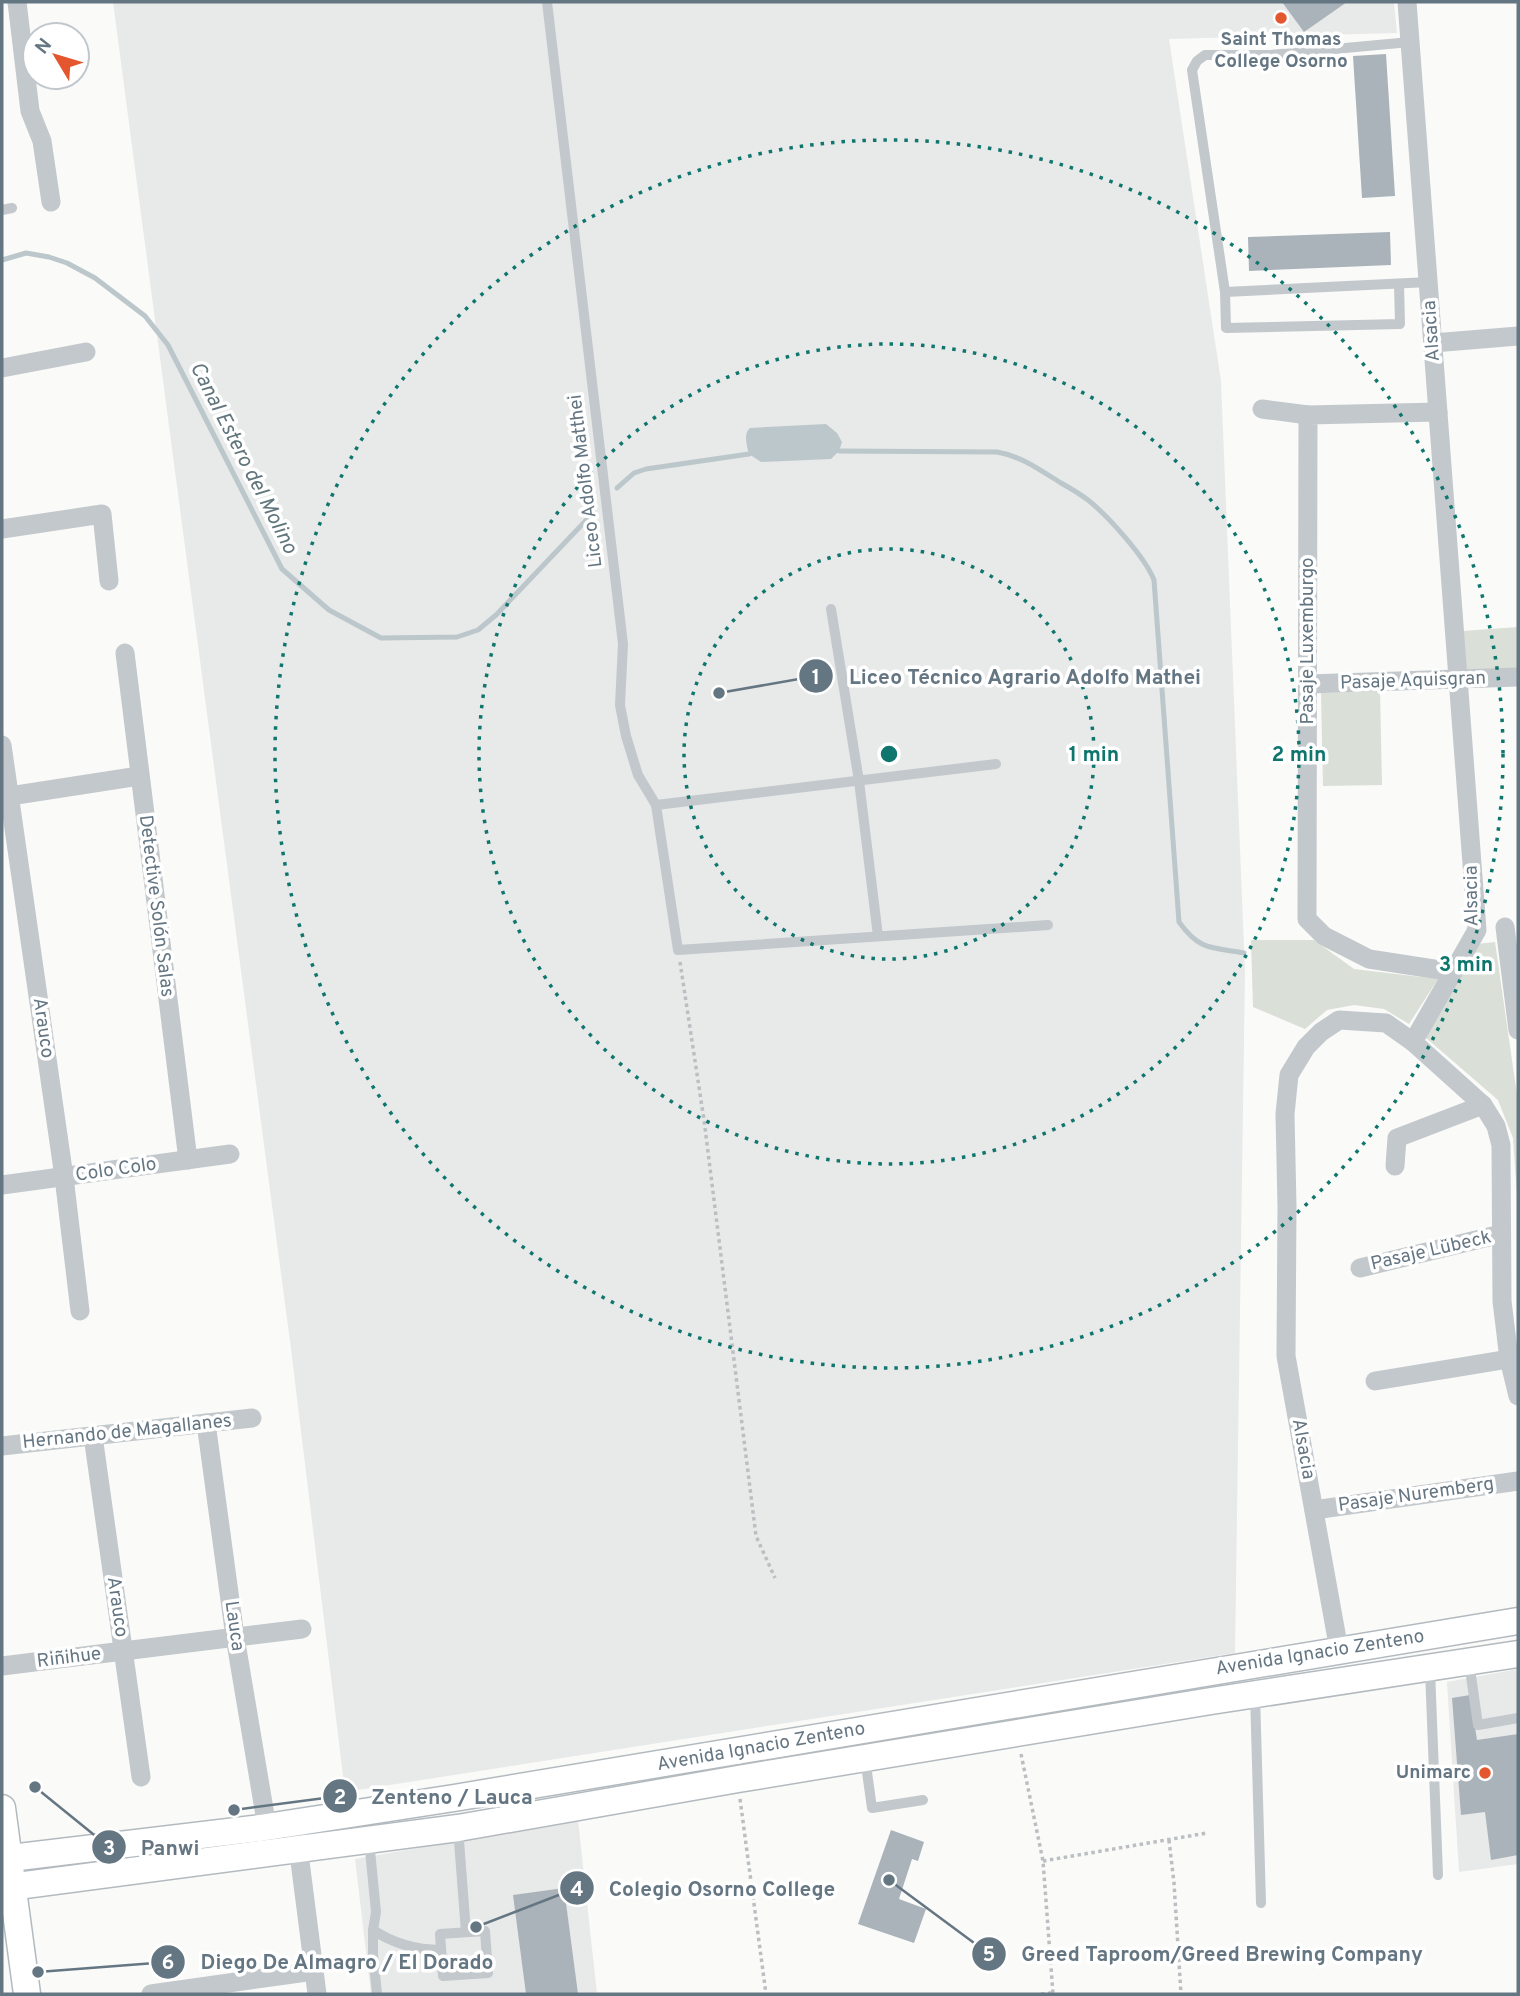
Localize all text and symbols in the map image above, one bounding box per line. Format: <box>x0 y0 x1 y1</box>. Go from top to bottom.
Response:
marker: Saint Thomas College Osorno <box>1273 10 1289 26</box>
north arrow <box>21 21 91 91</box>
place label: Saint Thomas College Osorno <box>1214 28 1348 74</box>
text: N <box>31 34 58 60</box>
street label: Alsacia <box>1418 300 1446 362</box>
water label: Canal Estero del Molino <box>183 358 303 559</box>
street label: Liceo Adolfo Matthei <box>563 393 609 569</box>
street label: Pasaje Luxemburgo <box>1296 557 1320 725</box>
callout: Liceo Técnico Agrario Adolfo Mathei <box>799 655 1216 697</box>
text: 1 <box>812 665 820 692</box>
text: Liceo Técnico Agrario Adolfo Mathei <box>849 665 1201 692</box>
street label: Pasaje Aquisgran <box>1340 666 1486 696</box>
centre of rings <box>877 742 901 766</box>
text: 1 min <box>1069 742 1119 769</box>
text: 2 min <box>1272 742 1326 769</box>
street label: Detective Solón Salas <box>133 814 179 998</box>
street label: Alsacia <box>1459 865 1485 927</box>
text: 3 min <box>1439 952 1493 979</box>
street label: Arauco <box>27 996 59 1060</box>
street label: Colo Colo <box>74 1152 158 1188</box>
street label: Pasaje Lübeck <box>1368 1225 1494 1277</box>
street label: Hernando de Magallanes <box>21 1409 233 1455</box>
street label: Alsacia <box>1286 1417 1320 1481</box>
street label: Pasaje Nuremberg <box>1337 1472 1495 1518</box>
street label: Arauco <box>101 1575 133 1639</box>
street label: Lauca <box>219 1599 249 1653</box>
street label: Avenida Ignacio Zenteno <box>1214 1625 1426 1681</box>
street label: Riñihue <box>36 1642 102 1674</box>
street label: Avenida Ignacio Zenteno <box>655 1717 867 1777</box>
place label: Unimarc <box>1396 1761 1471 1785</box>
marker: Unimarc <box>1477 1765 1493 1781</box>
callout: Zenteno / Lauca <box>322 1775 547 1817</box>
text: 2 <box>334 1785 346 1812</box>
text: Zenteno / Lauca <box>371 1785 533 1812</box>
callout: Panwi <box>92 1826 214 1868</box>
text: 3 <box>103 1836 115 1863</box>
text: Panwi <box>141 1836 199 1863</box>
callout: Colegio Osorno College <box>560 1867 849 1909</box>
text: 4 <box>570 1877 584 1904</box>
text: Colegio Osorno College <box>609 1877 835 1904</box>
callout: Greed Taproom/Greed Brewing Company <box>972 1933 1437 1975</box>
callout: Diego De Almagro / El Dorado <box>151 1941 508 1983</box>
text: 5 <box>983 1942 995 1969</box>
text: Greed Taproom/Greed Brewing Company <box>1021 1942 1423 1969</box>
text: 6 <box>162 1950 174 1977</box>
text: Diego De Almagro / El Dorado <box>201 1950 493 1977</box>

